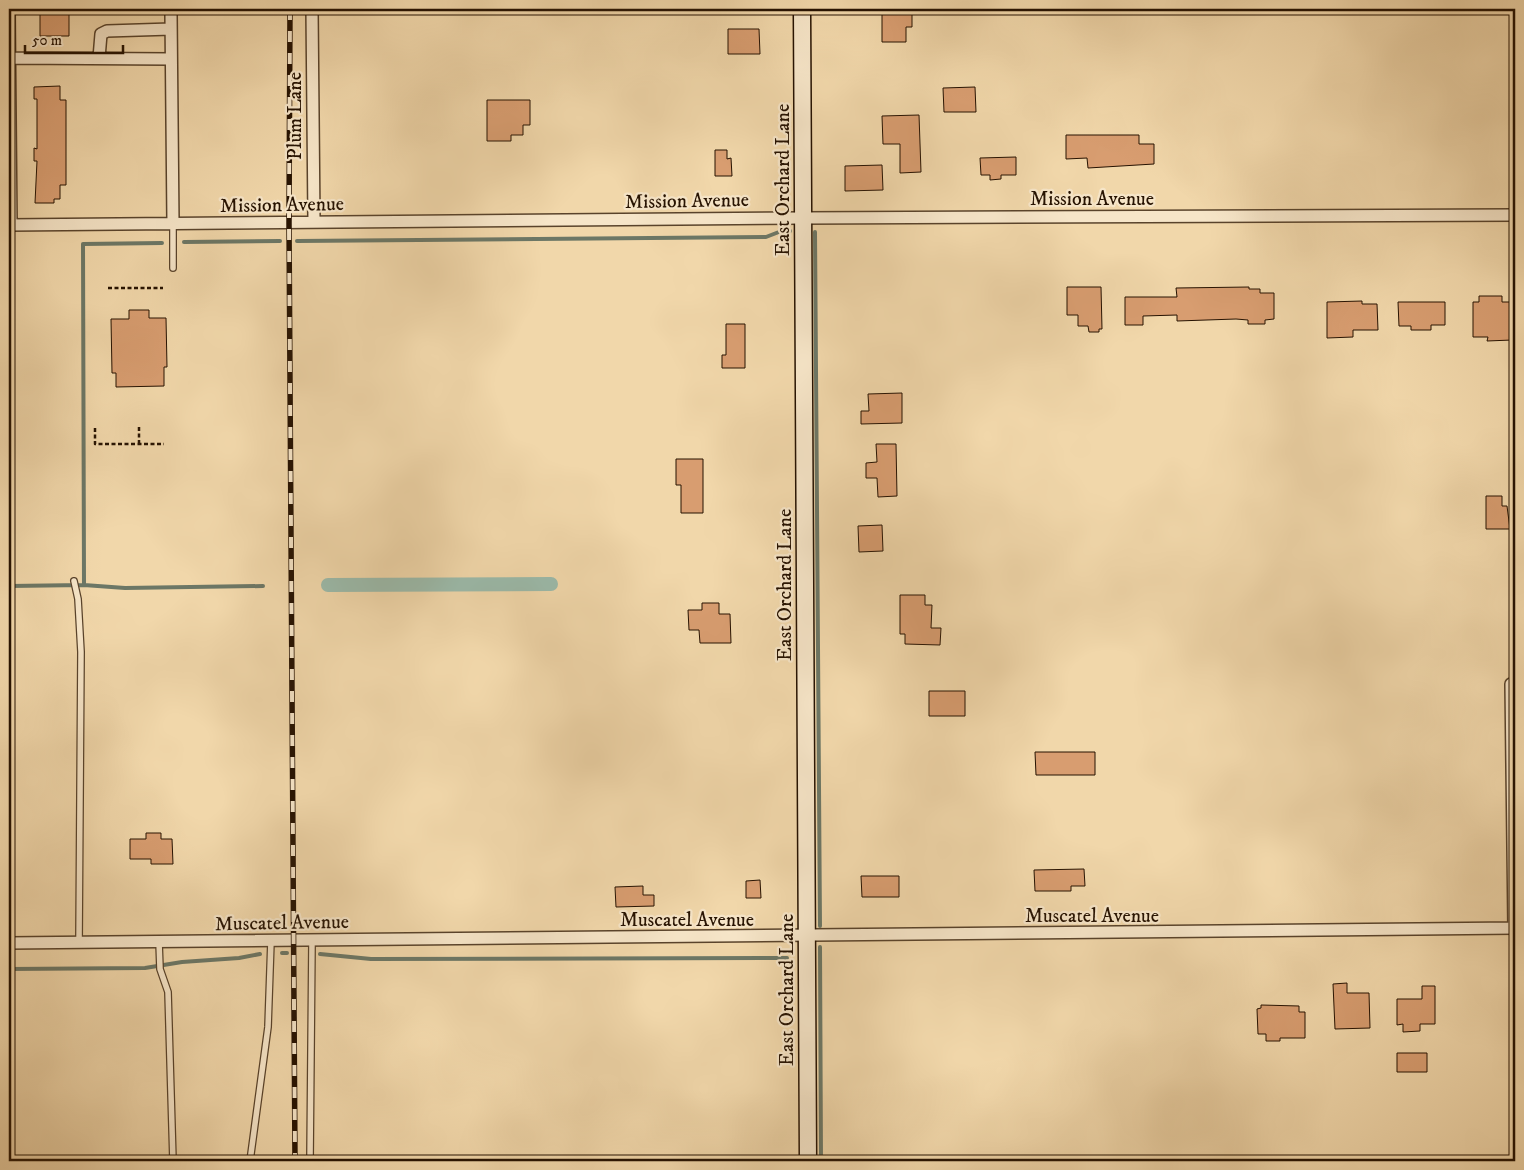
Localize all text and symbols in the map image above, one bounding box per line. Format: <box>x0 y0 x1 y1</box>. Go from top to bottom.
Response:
scale bar <box>25 22 122 54</box>
text: 50 m <box>32 31 62 50</box>
street label: Plum Lane <box>283 72 308 160</box>
street label: East Orchard Lane <box>771 104 796 256</box>
street label: Mission Avenue <box>1030 187 1154 212</box>
street label: Mission Avenue <box>625 188 749 215</box>
street label: Mission Avenue <box>220 192 344 219</box>
street label: East Orchard Lane <box>773 509 798 661</box>
street label: Muscatel Avenue <box>1025 904 1159 929</box>
street label: Muscatel Avenue <box>620 908 754 933</box>
street label: Muscatel Avenue <box>215 910 349 937</box>
street label: East Orchard Lane <box>775 914 800 1066</box>

